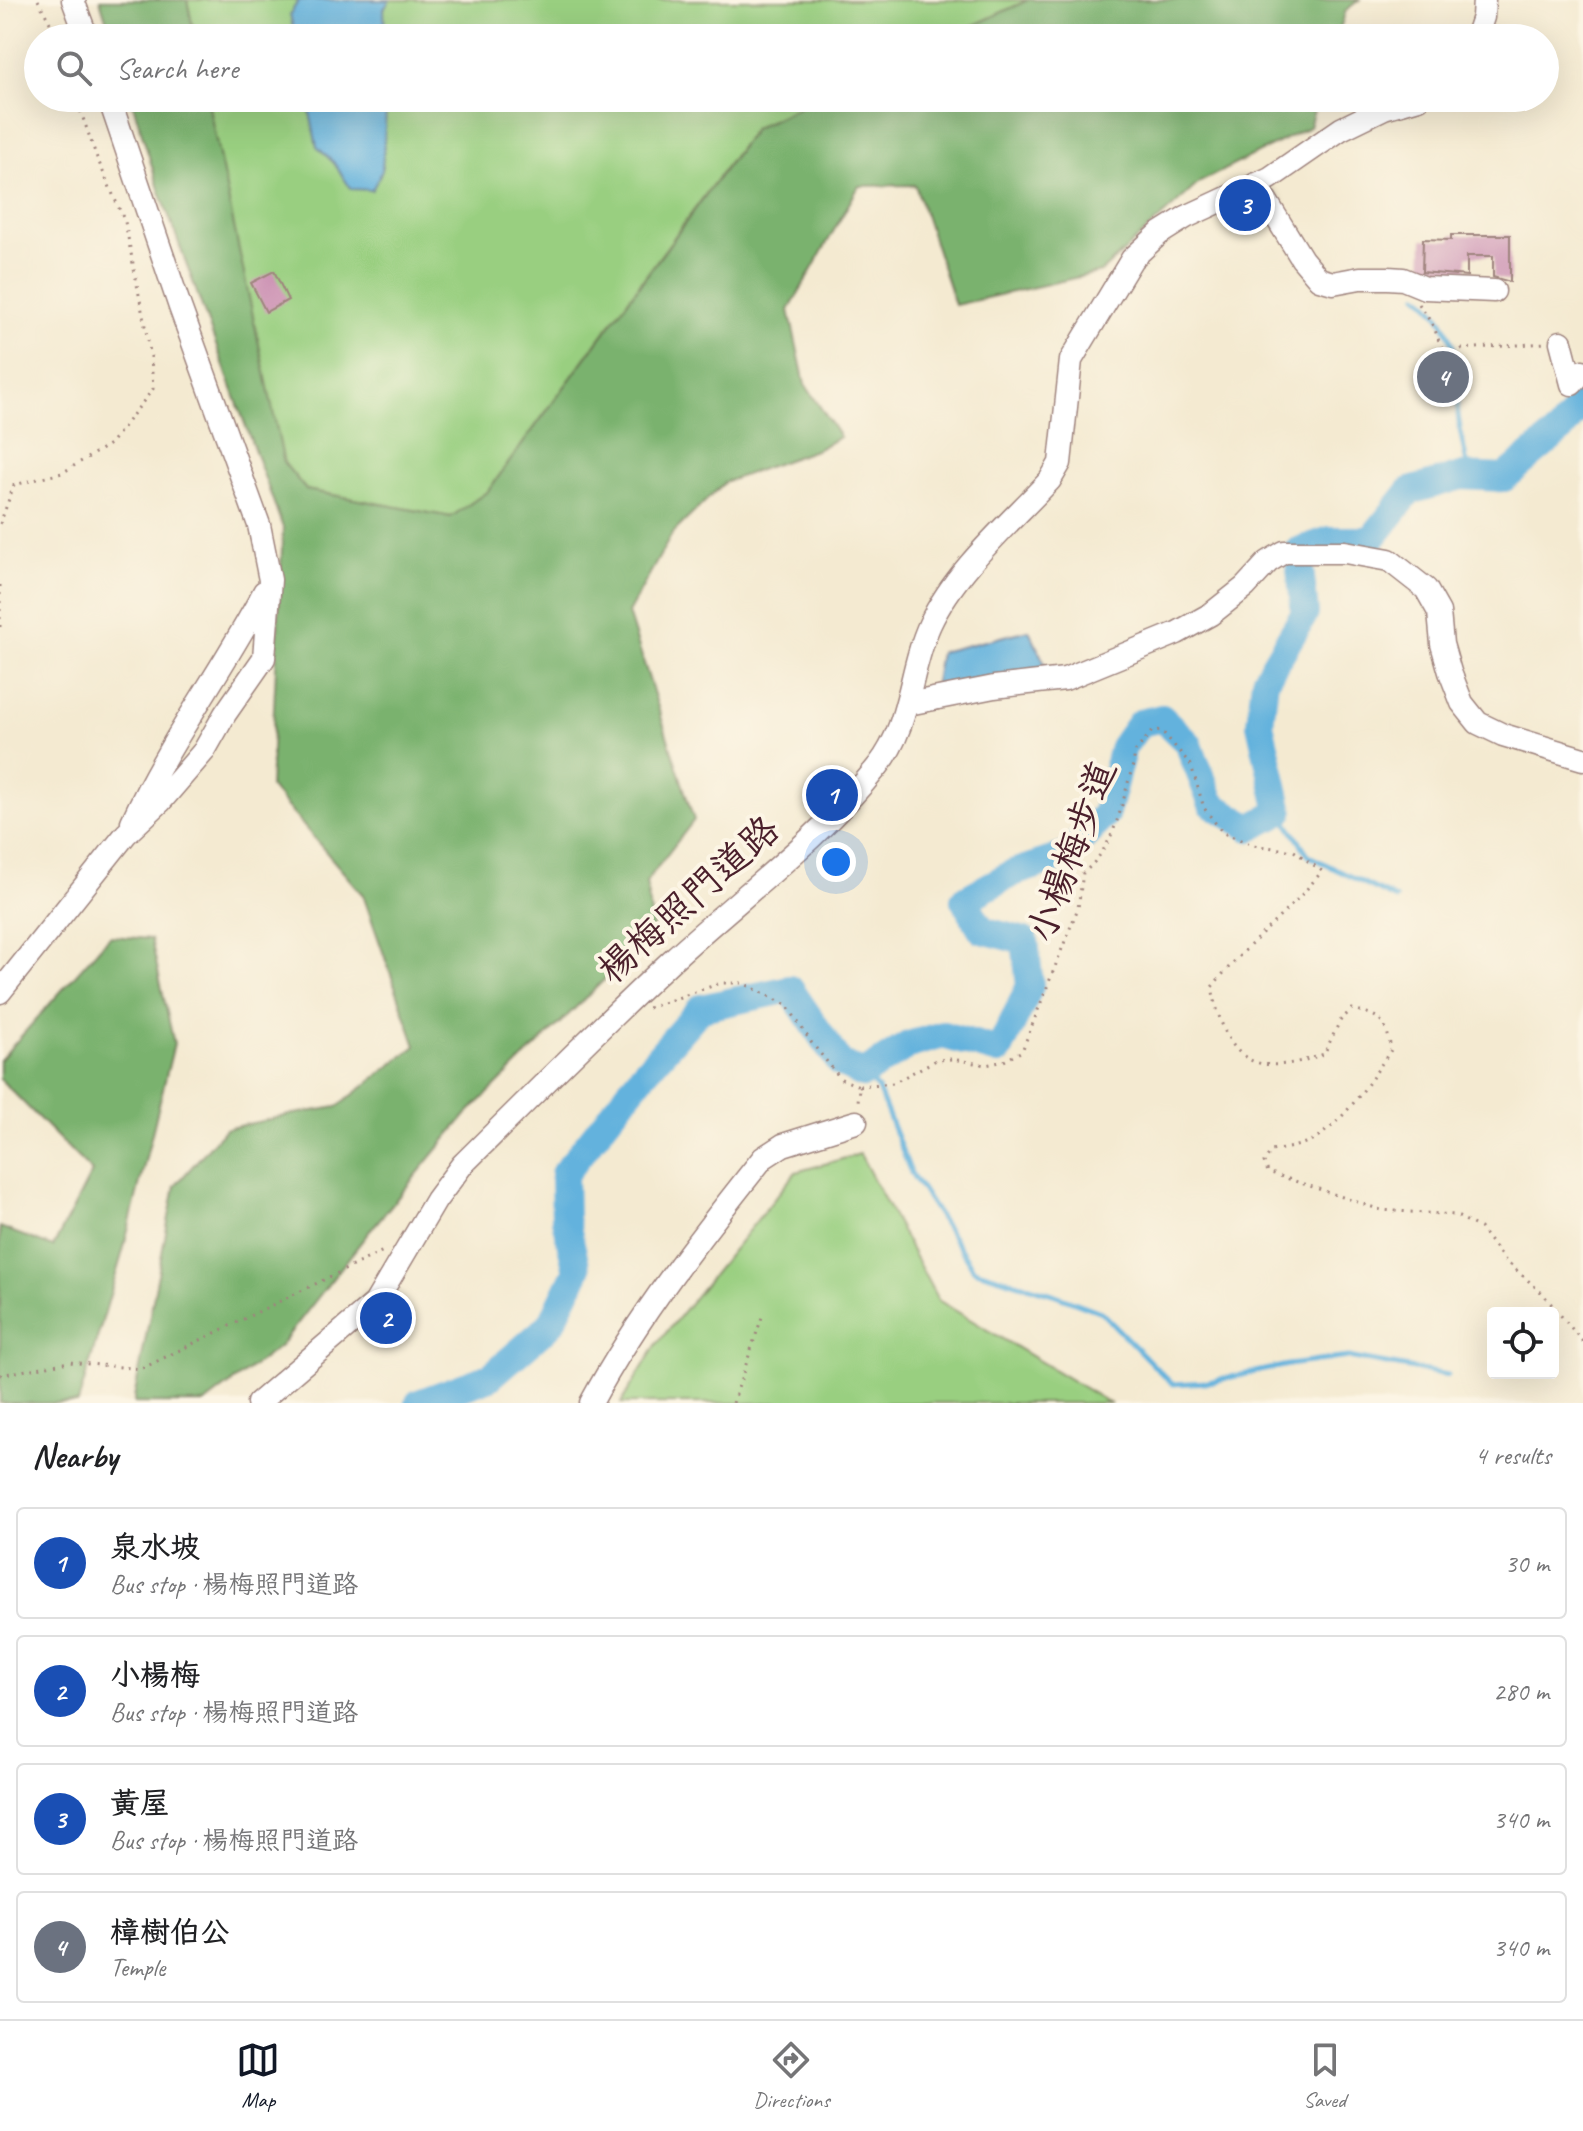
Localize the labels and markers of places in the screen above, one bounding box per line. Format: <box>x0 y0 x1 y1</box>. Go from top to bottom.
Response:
pin: 3 <box>1219 175 1271 235</box>
pin: 4 <box>1417 347 1469 407</box>
pin: 1 <box>806 765 858 825</box>
pin: 2 <box>360 1288 412 1348</box>

